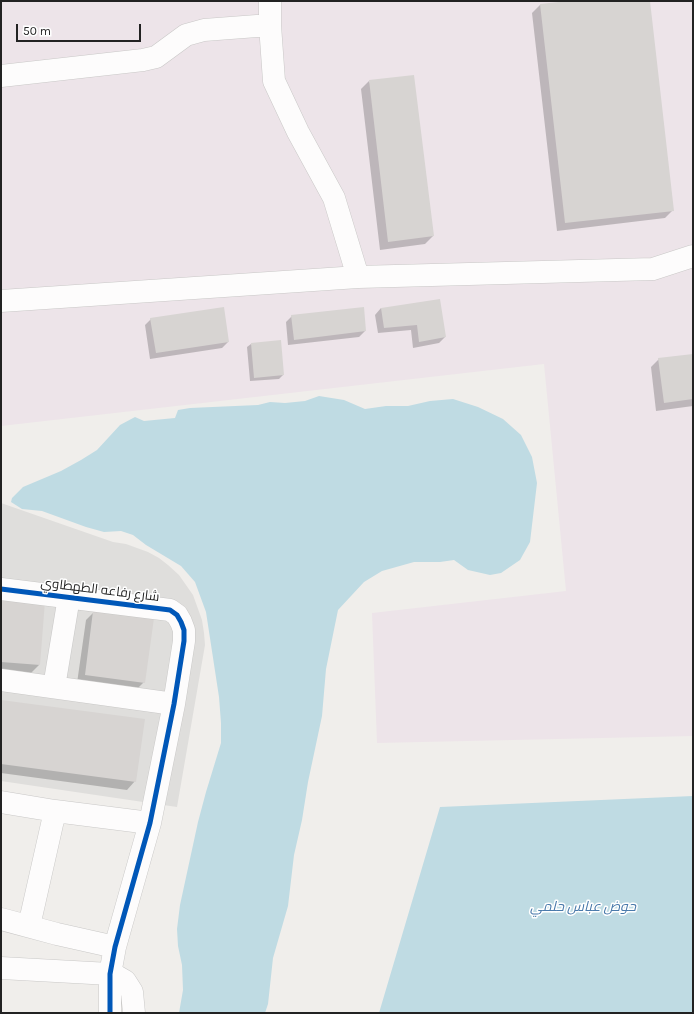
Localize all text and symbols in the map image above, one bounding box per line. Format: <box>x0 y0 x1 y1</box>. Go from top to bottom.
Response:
scale bar <box>18 16 143 42</box>
text: 50 m <box>23 24 51 38</box>
street label: شارع رفاعه الطهطاوي <box>40 575 160 605</box>
water label: حوض عباس حلمي <box>530 899 636 915</box>

